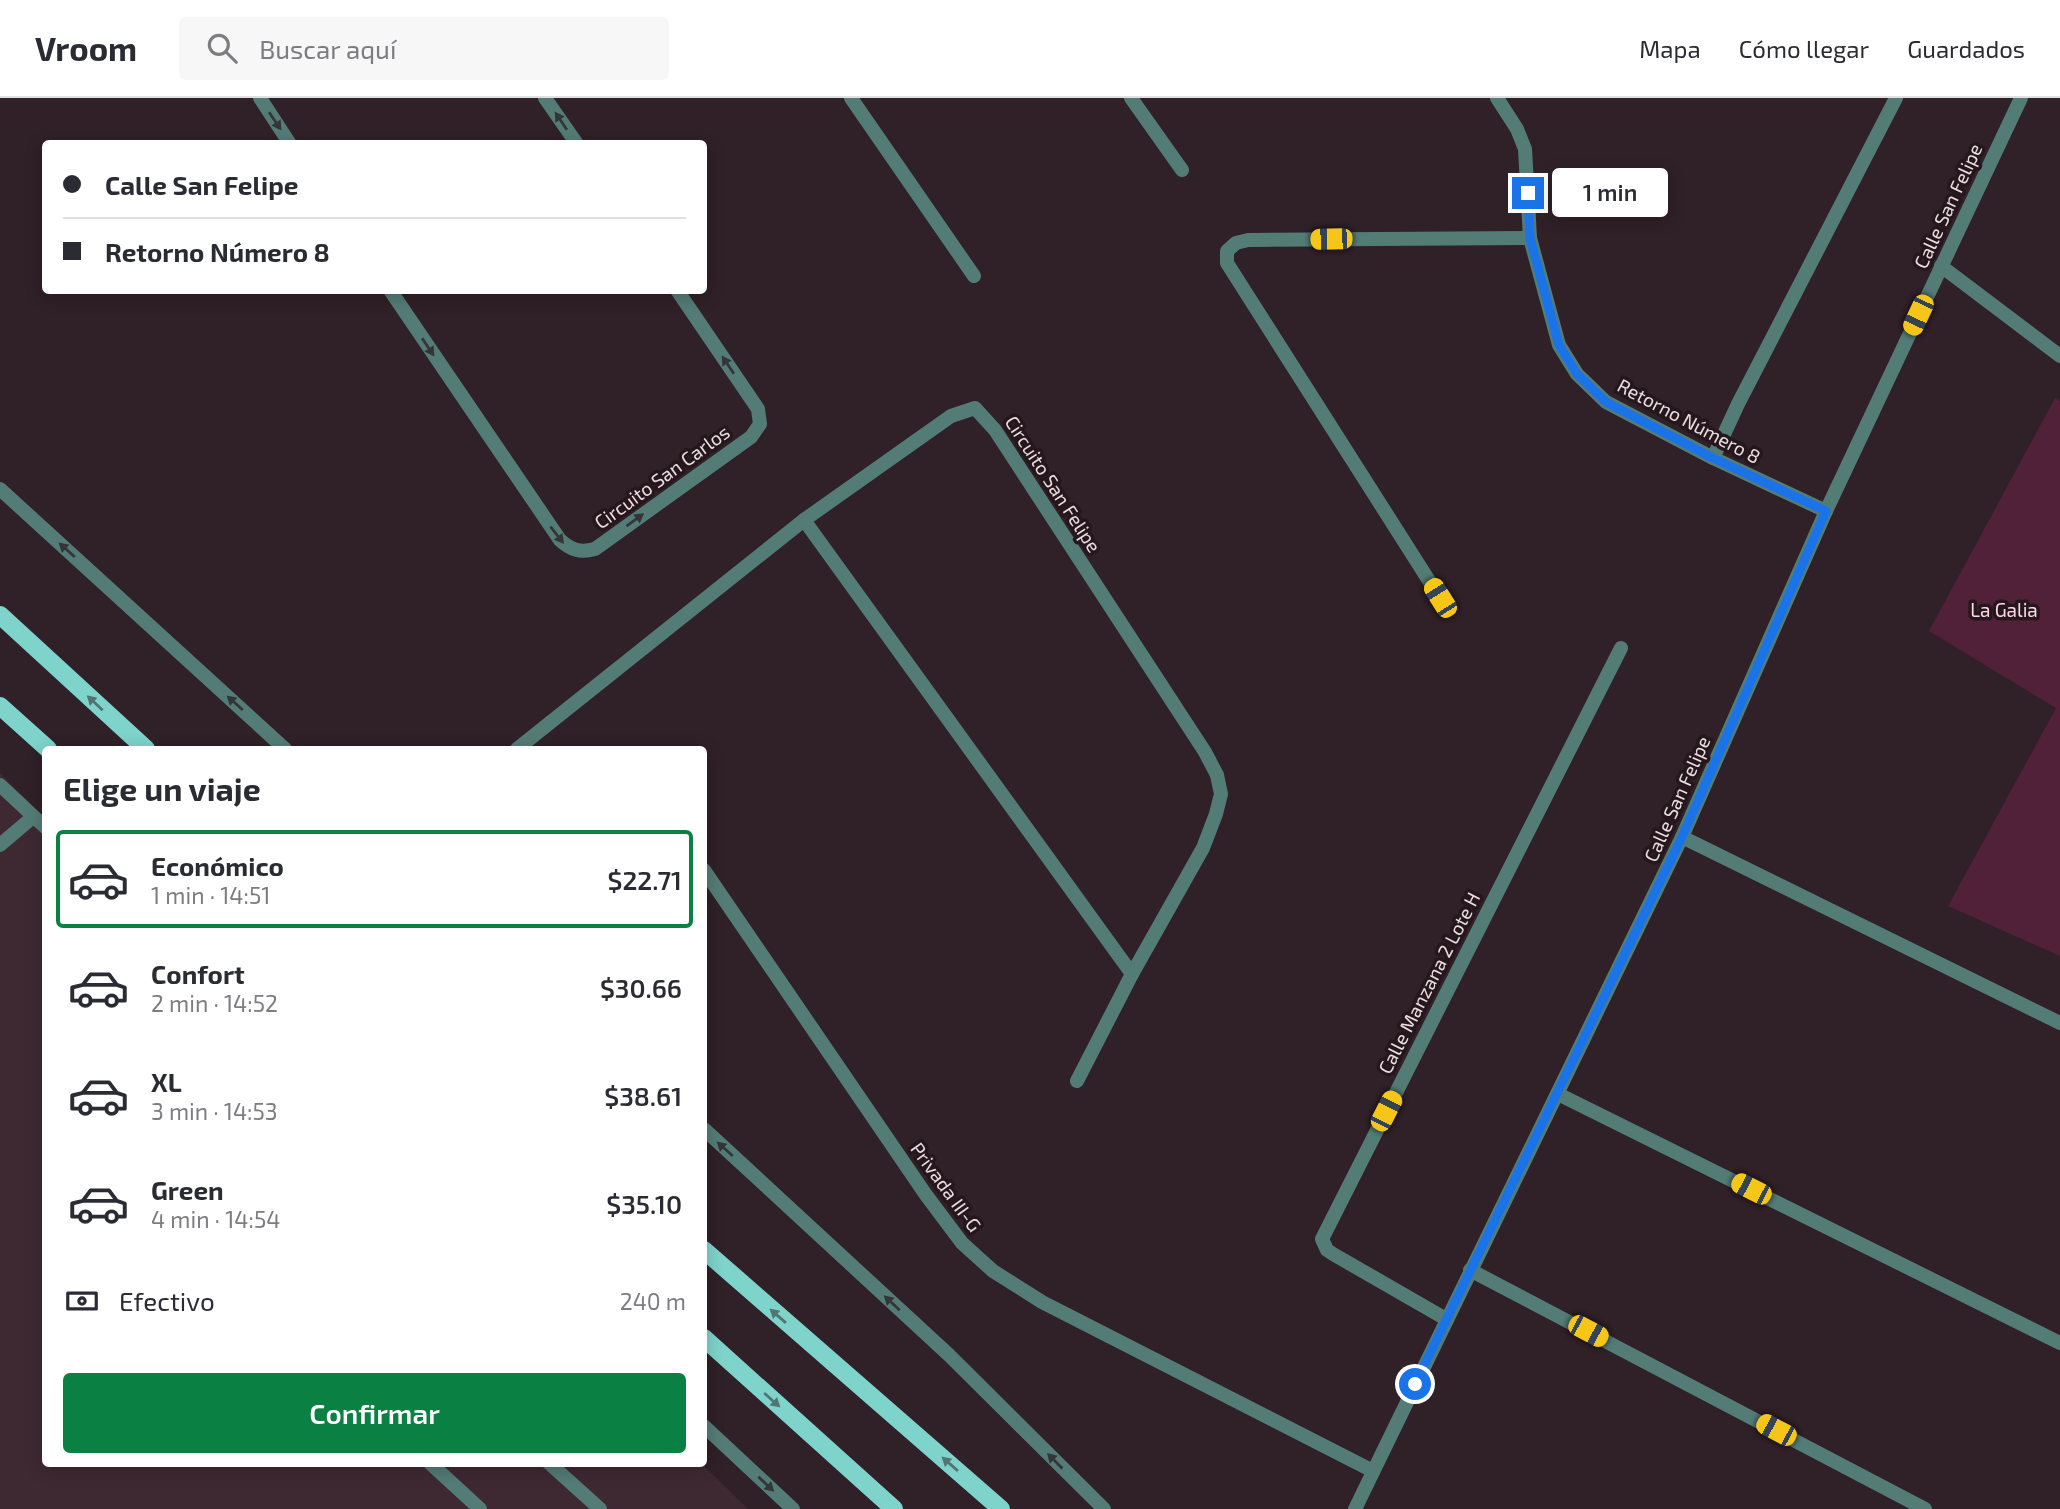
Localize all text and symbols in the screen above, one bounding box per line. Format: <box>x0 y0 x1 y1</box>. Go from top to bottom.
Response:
search box <box>179 17 669 80</box>
text: Vroom <box>35 28 137 68</box>
icon: search <box>203 29 241 67</box>
text: Buscar aquí <box>259 33 396 64</box>
text: Mapa <box>1639 34 1701 63</box>
text: Cómo llegar <box>1739 34 1869 63</box>
text: Guardados <box>1907 34 2025 63</box>
one-way arrow <box>268 112 282 130</box>
one-way arrow <box>554 112 568 130</box>
street label: Calle San Felipe <box>1909 140 1987 272</box>
callout: 1 min <box>1552 168 1668 217</box>
text: Calle San Felipe <box>105 169 298 200</box>
route end <box>1512 177 1544 209</box>
text: 1 min <box>1583 178 1637 206</box>
car <box>1310 228 1353 250</box>
text: Retorno Número 8 <box>105 236 330 267</box>
car <box>1900 292 1937 338</box>
one-way arrow <box>422 337 435 357</box>
one-way arrow <box>721 356 735 374</box>
street label: Retorno Número 8 <box>1614 373 1765 468</box>
street label: Circuito San Felipe <box>1001 411 1106 556</box>
street label: Circuito San Carlos <box>590 420 734 533</box>
one-way arrow <box>626 513 644 527</box>
one-way arrow <box>549 525 564 543</box>
one-way arrow <box>59 542 76 558</box>
car <box>1420 575 1461 621</box>
park label: La Galia <box>1970 598 2038 621</box>
one-way arrow <box>86 695 104 711</box>
one-way arrow <box>226 695 244 711</box>
street label: Calle San Felipe <box>1639 732 1715 865</box>
text: Elige un viaje <box>63 769 261 807</box>
icon: car <box>67 848 130 911</box>
text: Económico <box>151 850 284 881</box>
text: $22.71 <box>608 864 682 895</box>
text: 1 min · 14:51 <box>151 881 270 909</box>
street label: Calle Manzana 2 Lote H <box>1373 888 1484 1077</box>
icon: car <box>67 956 130 1019</box>
text: Confort <box>151 958 245 989</box>
text: $30.66 <box>600 972 682 1003</box>
text: 2 min · 14:52 <box>151 989 278 1017</box>
icon: car <box>67 1064 130 1127</box>
text: XL <box>151 1066 182 1097</box>
text: $38.61 <box>604 1080 682 1111</box>
car <box>1368 1088 1405 1134</box>
text: 3 min · 14:53 <box>151 1097 278 1125</box>
street label: Privada III-G <box>906 1138 987 1236</box>
one-way arrow <box>717 1141 734 1157</box>
car <box>1728 1170 1775 1208</box>
icon: car <box>67 1172 130 1235</box>
text: Green <box>151 1174 224 1205</box>
text: $35.10 <box>606 1188 682 1219</box>
text: 4 min · 14:54 <box>151 1205 280 1233</box>
icon: cash <box>63 1282 101 1320</box>
text: Efectivo <box>119 1285 215 1316</box>
text: 240 m <box>620 1287 686 1315</box>
one-way arrow <box>884 1295 901 1311</box>
one-way arrow <box>769 1308 786 1324</box>
car <box>1565 1312 1612 1350</box>
route start <box>1399 1368 1431 1400</box>
button: Confirmar <box>63 1373 686 1453</box>
one-way arrow <box>764 1392 781 1407</box>
car <box>1753 1411 1800 1449</box>
one-way arrow <box>1048 1453 1064 1470</box>
one-way arrow <box>941 1457 958 1472</box>
one-way arrow <box>757 1476 774 1492</box>

